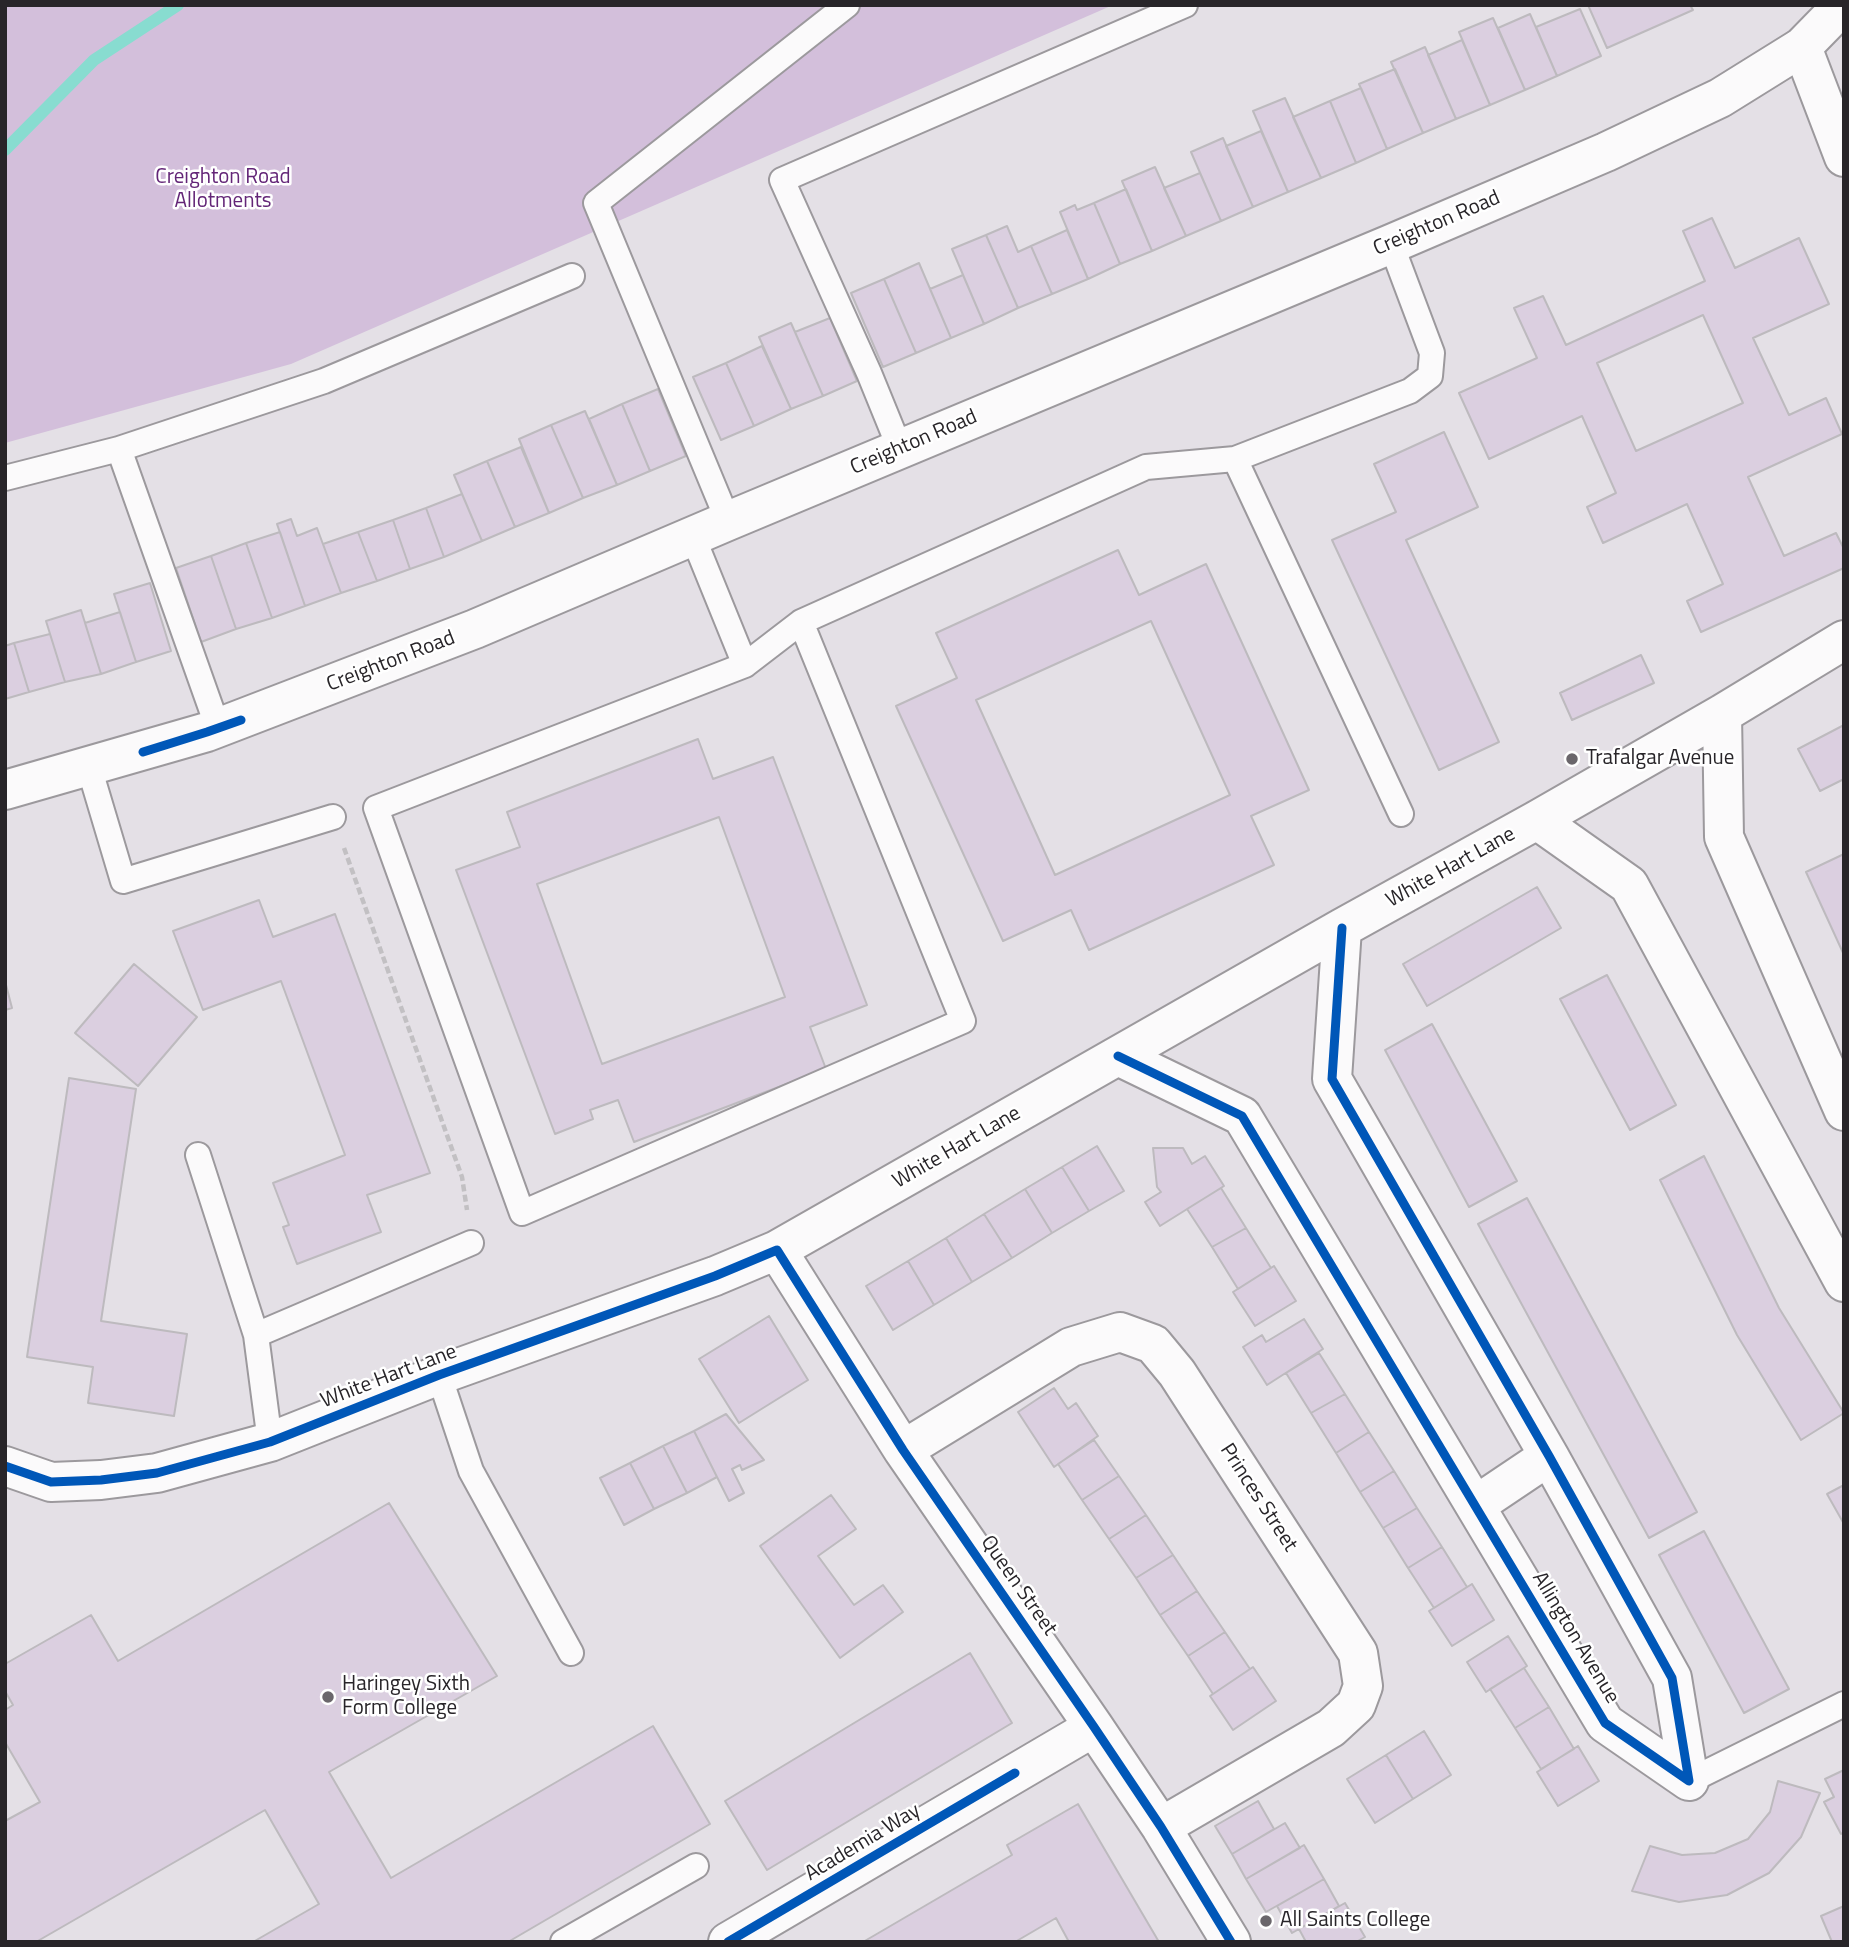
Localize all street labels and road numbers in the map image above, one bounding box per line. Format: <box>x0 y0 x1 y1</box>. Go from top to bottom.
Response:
street label: Creighton Road <box>1370 186 1504 262</box>
street label: Creighton Road <box>847 405 981 481</box>
street label: Creighton Road <box>323 626 459 698</box>
street label: White Hart Lane <box>1382 822 1520 914</box>
street label: White Hart Lane <box>889 1101 1025 1195</box>
street label: White Hart Lane <box>318 1340 460 1414</box>
street label: Princes Street <box>1214 1439 1302 1557</box>
street label: Queen Street <box>974 1531 1062 1641</box>
street label: Allington Avenue <box>1526 1568 1624 1708</box>
street label: Academia Way <box>801 1799 925 1887</box>

